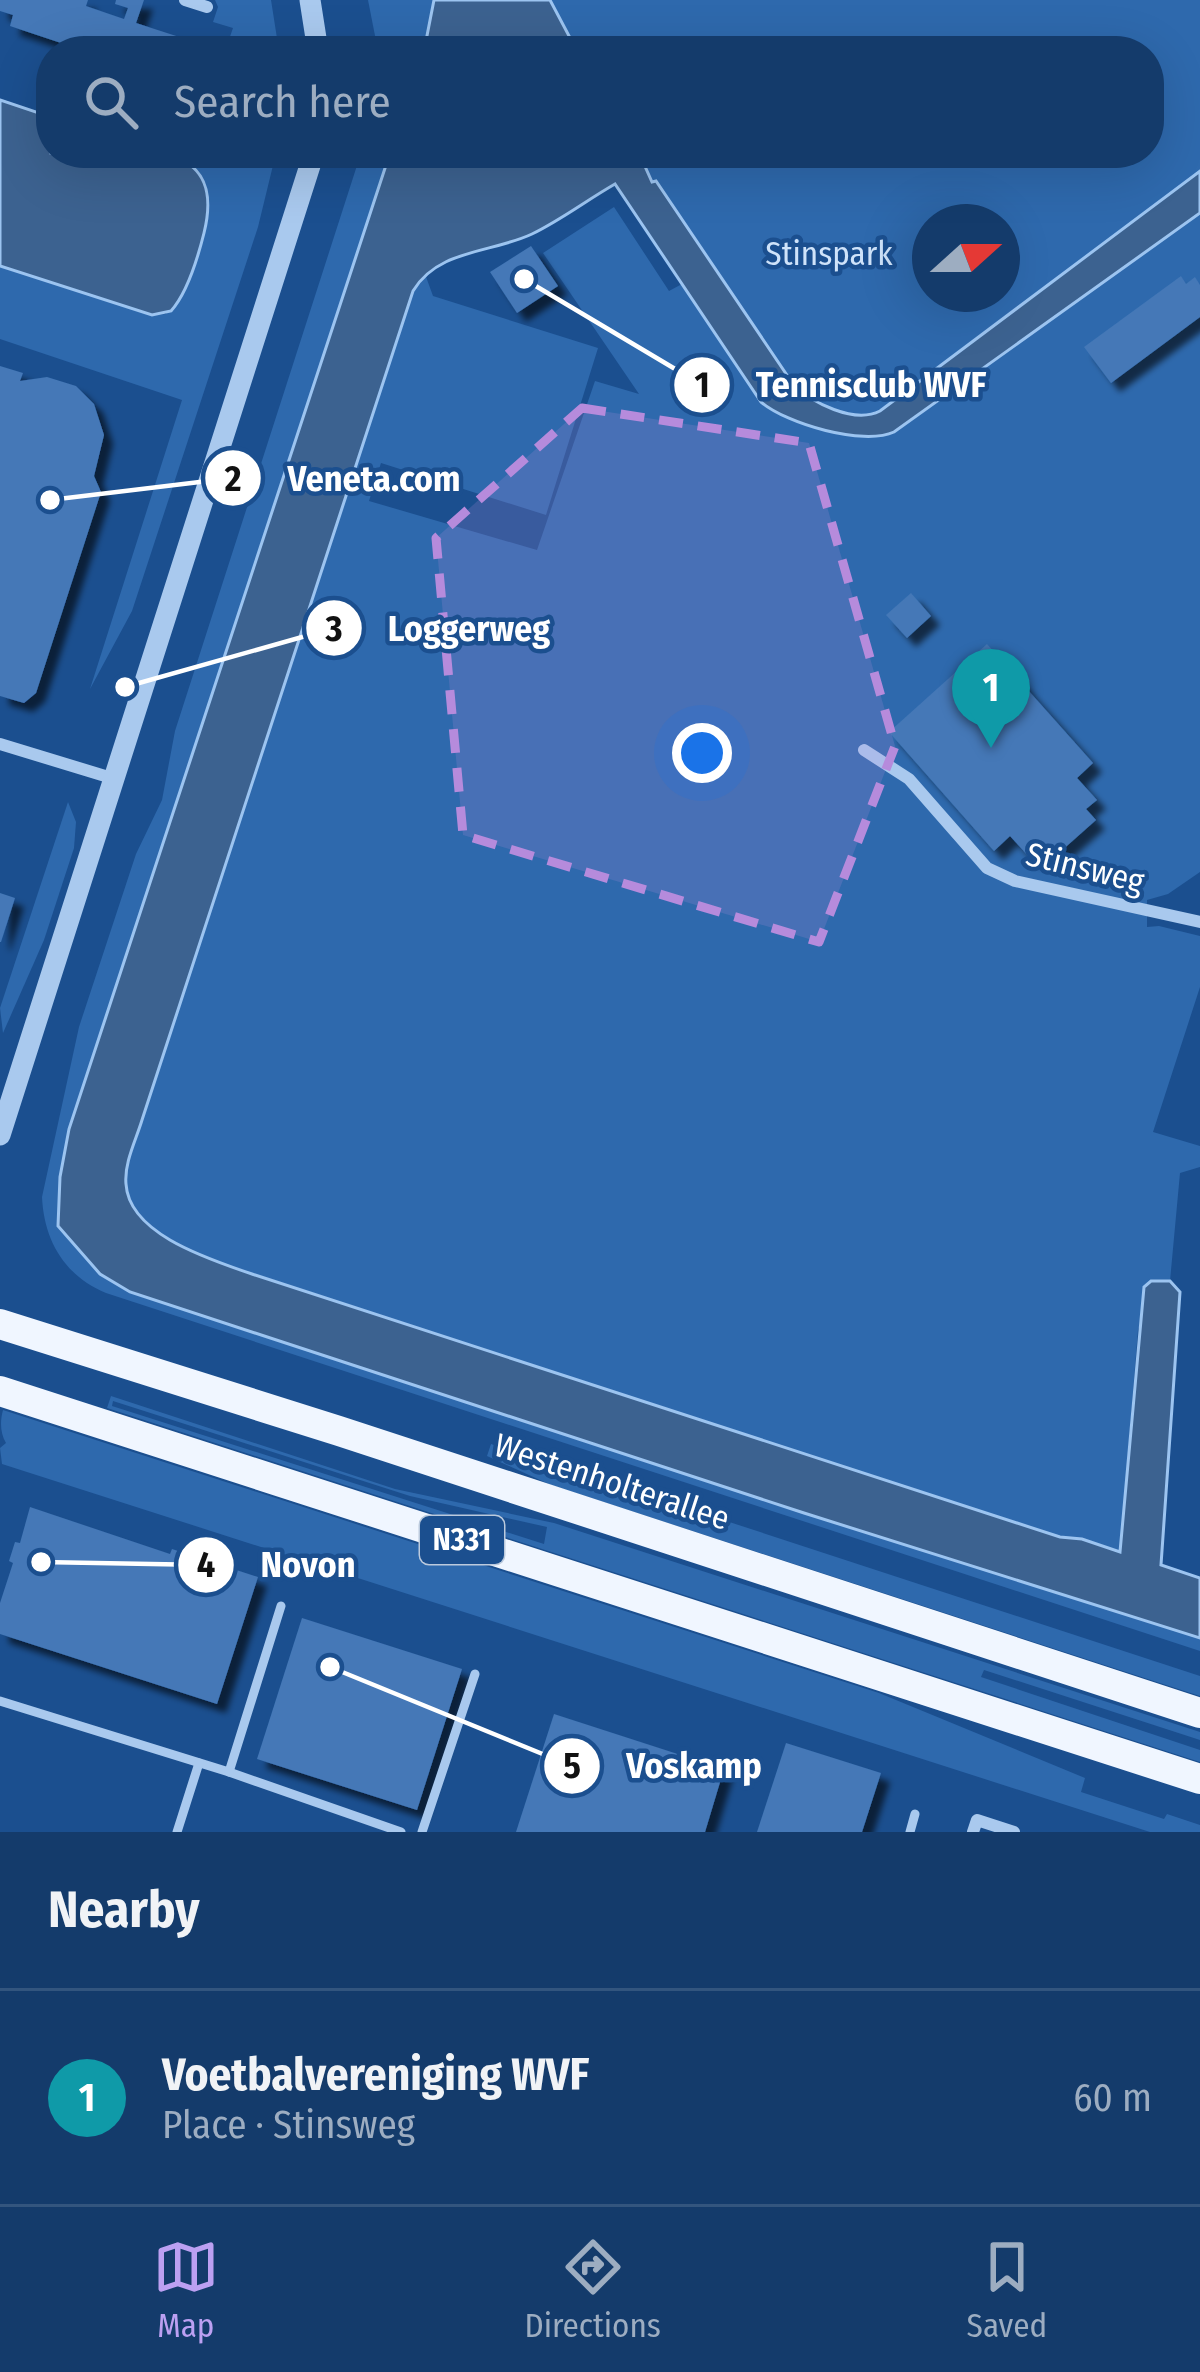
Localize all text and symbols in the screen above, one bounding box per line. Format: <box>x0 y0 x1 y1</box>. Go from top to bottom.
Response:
search box <box>36 36 1164 168</box>
icon: search <box>78 69 144 135</box>
text: Search here <box>174 75 391 129</box>
north arrow <box>912 204 1020 312</box>
park label: Stinspark <box>765 234 893 274</box>
callout: Tennisclub WVF <box>672 349 1011 421</box>
text: 1 <box>694 363 710 407</box>
text: Tennisclub WVF <box>756 363 986 407</box>
callout: Veneta.com <box>203 442 484 514</box>
text: 2 <box>224 457 241 501</box>
text: Veneta.com <box>286 457 461 501</box>
callout: Loggerweg <box>304 592 575 664</box>
text: 3 <box>324 607 343 651</box>
text: Loggerweg <box>388 607 550 651</box>
pin: 1 <box>952 649 1030 748</box>
your location <box>672 723 732 783</box>
street label: Stinsweg <box>1022 834 1149 902</box>
street label: Westenholterallee <box>489 1425 735 1539</box>
road number: N331 <box>420 1516 504 1564</box>
callout: Novon <box>176 1529 379 1601</box>
text: 4 <box>197 1543 215 1587</box>
text: Novon <box>260 1543 356 1587</box>
callout: Voskamp <box>542 1730 786 1802</box>
text: 5 <box>563 1744 581 1788</box>
text: Voskamp <box>625 1744 762 1788</box>
text: Nearby <box>48 1879 200 1941</box>
text: Voetbalvereniging WVF <box>162 2048 589 2102</box>
text: 1 <box>79 2075 95 2121</box>
text: 60 m <box>1073 2075 1152 2121</box>
text: Place · Stinsweg <box>162 2102 415 2148</box>
tab: Map <box>153 2234 219 2346</box>
tab: Directions <box>524 2234 661 2346</box>
tab: Saved <box>967 2234 1047 2346</box>

